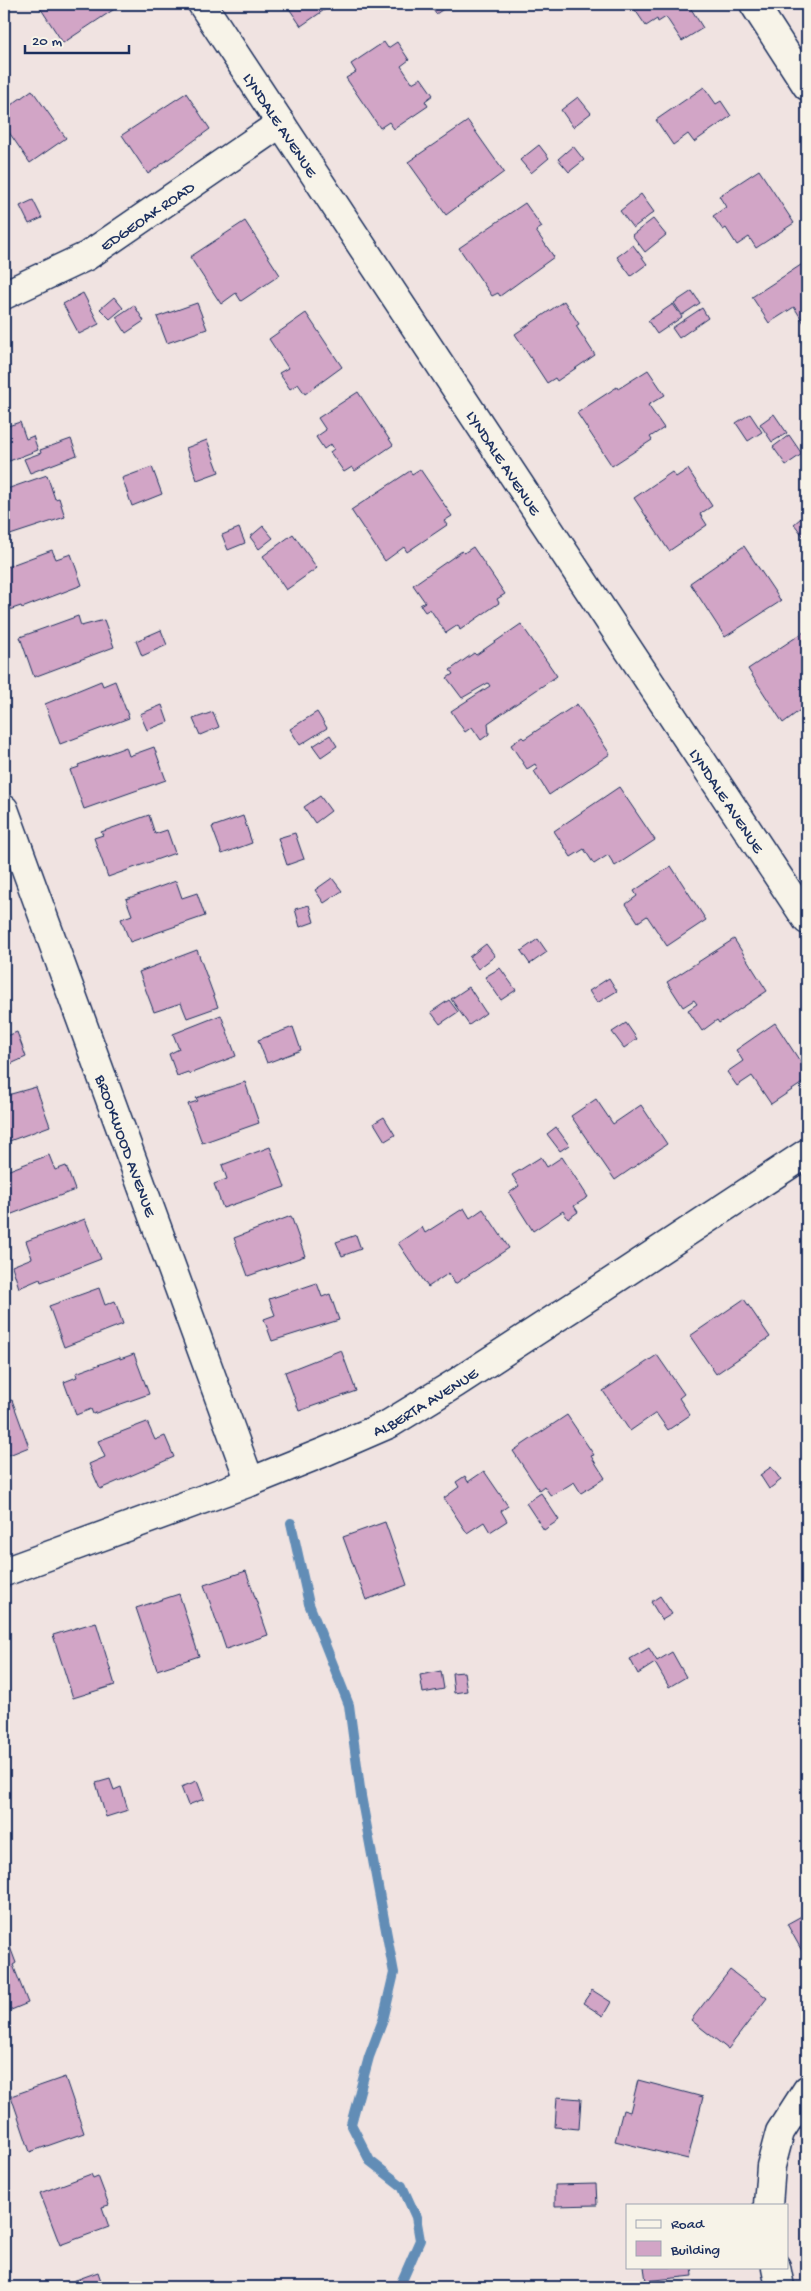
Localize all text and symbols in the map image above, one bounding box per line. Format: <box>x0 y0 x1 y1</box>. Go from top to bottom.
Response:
scale bar <box>25 22 129 54</box>
text: 20 m <box>32 33 62 51</box>
street label: LYNDALE AVENUE <box>237 70 320 183</box>
street label: EDGEOAK ROAD <box>98 179 200 257</box>
street label: LYNDALE AVENUE <box>460 408 544 521</box>
street label: LYNDALE AVENUE <box>684 746 767 859</box>
street label: BROOKWOOD AVENUE <box>89 1072 159 1221</box>
street label: ALBERTA AVENUE <box>371 1365 484 1443</box>
legend <box>626 2204 788 2268</box>
text: Road <box>671 2216 705 2234</box>
text: Building <box>670 2242 720 2260</box>

